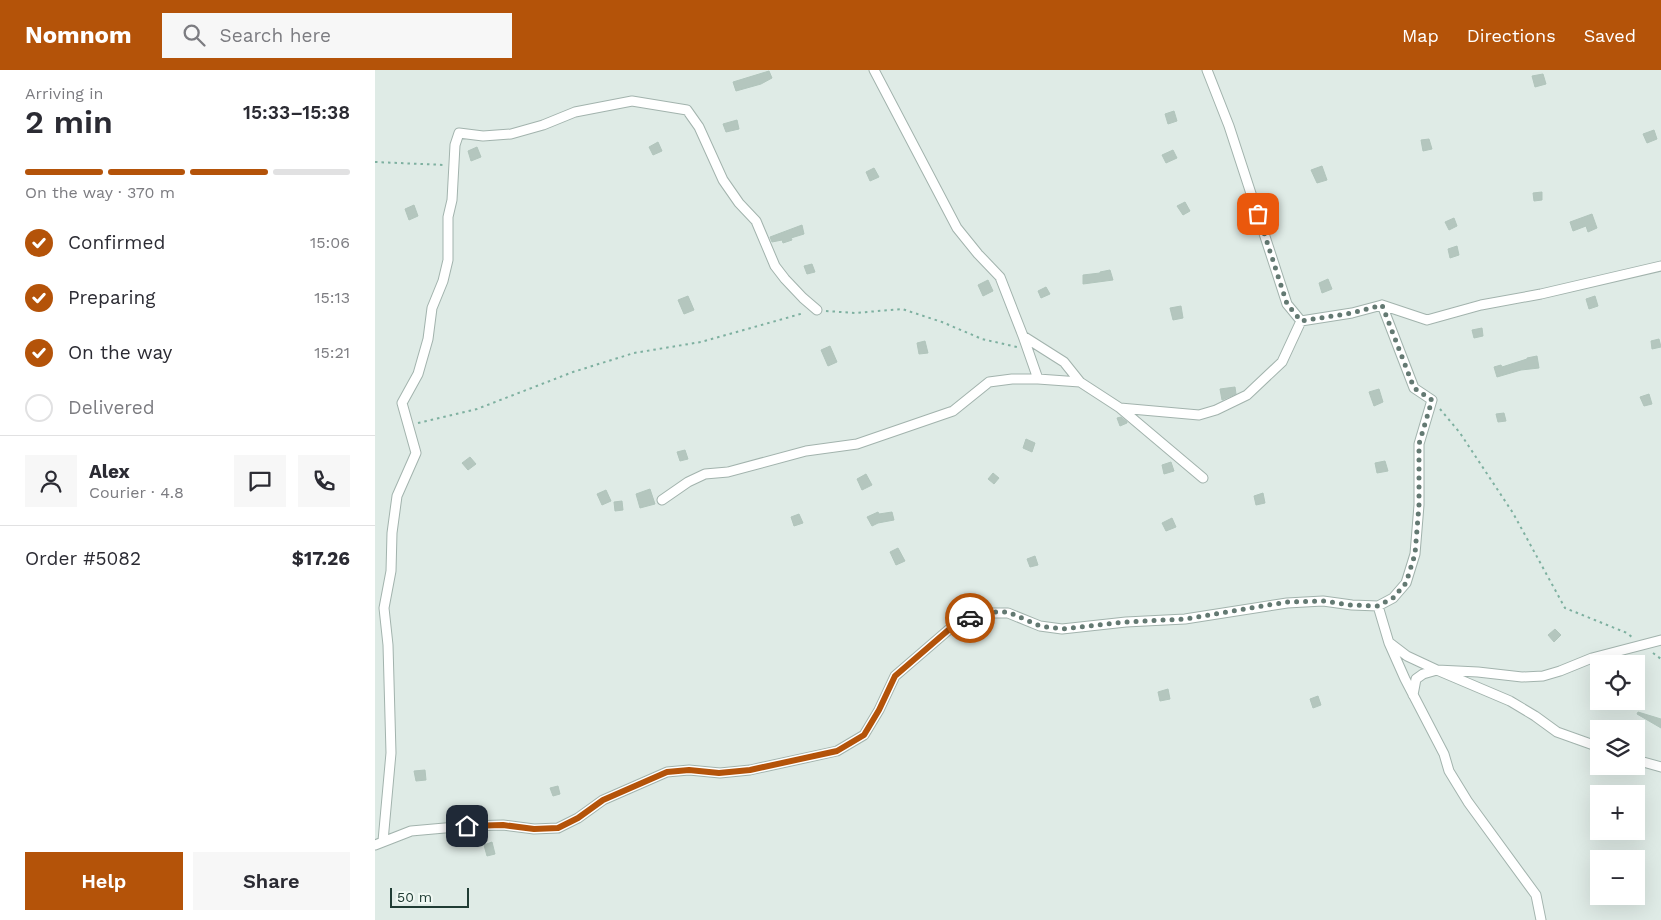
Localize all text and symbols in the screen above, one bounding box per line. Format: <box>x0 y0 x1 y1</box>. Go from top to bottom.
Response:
search box <box>162 13 512 58</box>
text: Nomnom <box>25 21 132 49</box>
icon: search <box>180 21 208 49</box>
text: Search here <box>220 24 331 47</box>
text: Map <box>1402 25 1439 46</box>
text: Directions <box>1467 25 1556 46</box>
text: Saved <box>1584 25 1636 46</box>
text: Arriving in <box>25 84 103 103</box>
text: 15:33–15:38 <box>243 101 350 124</box>
text: 2 min <box>25 103 113 141</box>
text: On the way · 370 m <box>25 183 175 202</box>
pin <box>1237 193 1279 235</box>
icon: bag <box>1244 200 1272 228</box>
icon: check <box>25 229 53 257</box>
text: Confirmed <box>68 231 165 254</box>
text: 15:06 <box>310 233 350 252</box>
icon: check <box>25 284 53 312</box>
text: Preparing <box>68 286 155 309</box>
text: 15:13 <box>314 288 350 307</box>
icon: check <box>25 339 53 367</box>
text: On the way <box>68 341 172 364</box>
text: 15:21 <box>314 343 350 362</box>
text: Delivered <box>68 396 155 419</box>
button: person <box>25 455 77 507</box>
button: chat <box>234 455 286 507</box>
button: phone <box>298 455 350 507</box>
text: Alex <box>89 460 130 483</box>
text: Courier · 4.8 <box>89 483 184 502</box>
text: Order #5082 <box>25 547 141 570</box>
text: $17.26 <box>292 547 350 570</box>
courier <box>945 593 995 643</box>
icon: car <box>956 604 984 632</box>
map controls <box>1590 655 1645 905</box>
button: locate <box>1590 655 1645 710</box>
button: layers <box>1590 720 1645 775</box>
button: + <box>1590 785 1645 840</box>
pin <box>446 805 488 847</box>
icon: home <box>453 812 481 840</box>
button: − <box>1590 850 1645 905</box>
button: Help <box>25 852 183 910</box>
button: Share <box>193 852 350 910</box>
scale bar <box>390 885 469 908</box>
text: 50 m <box>397 889 432 905</box>

